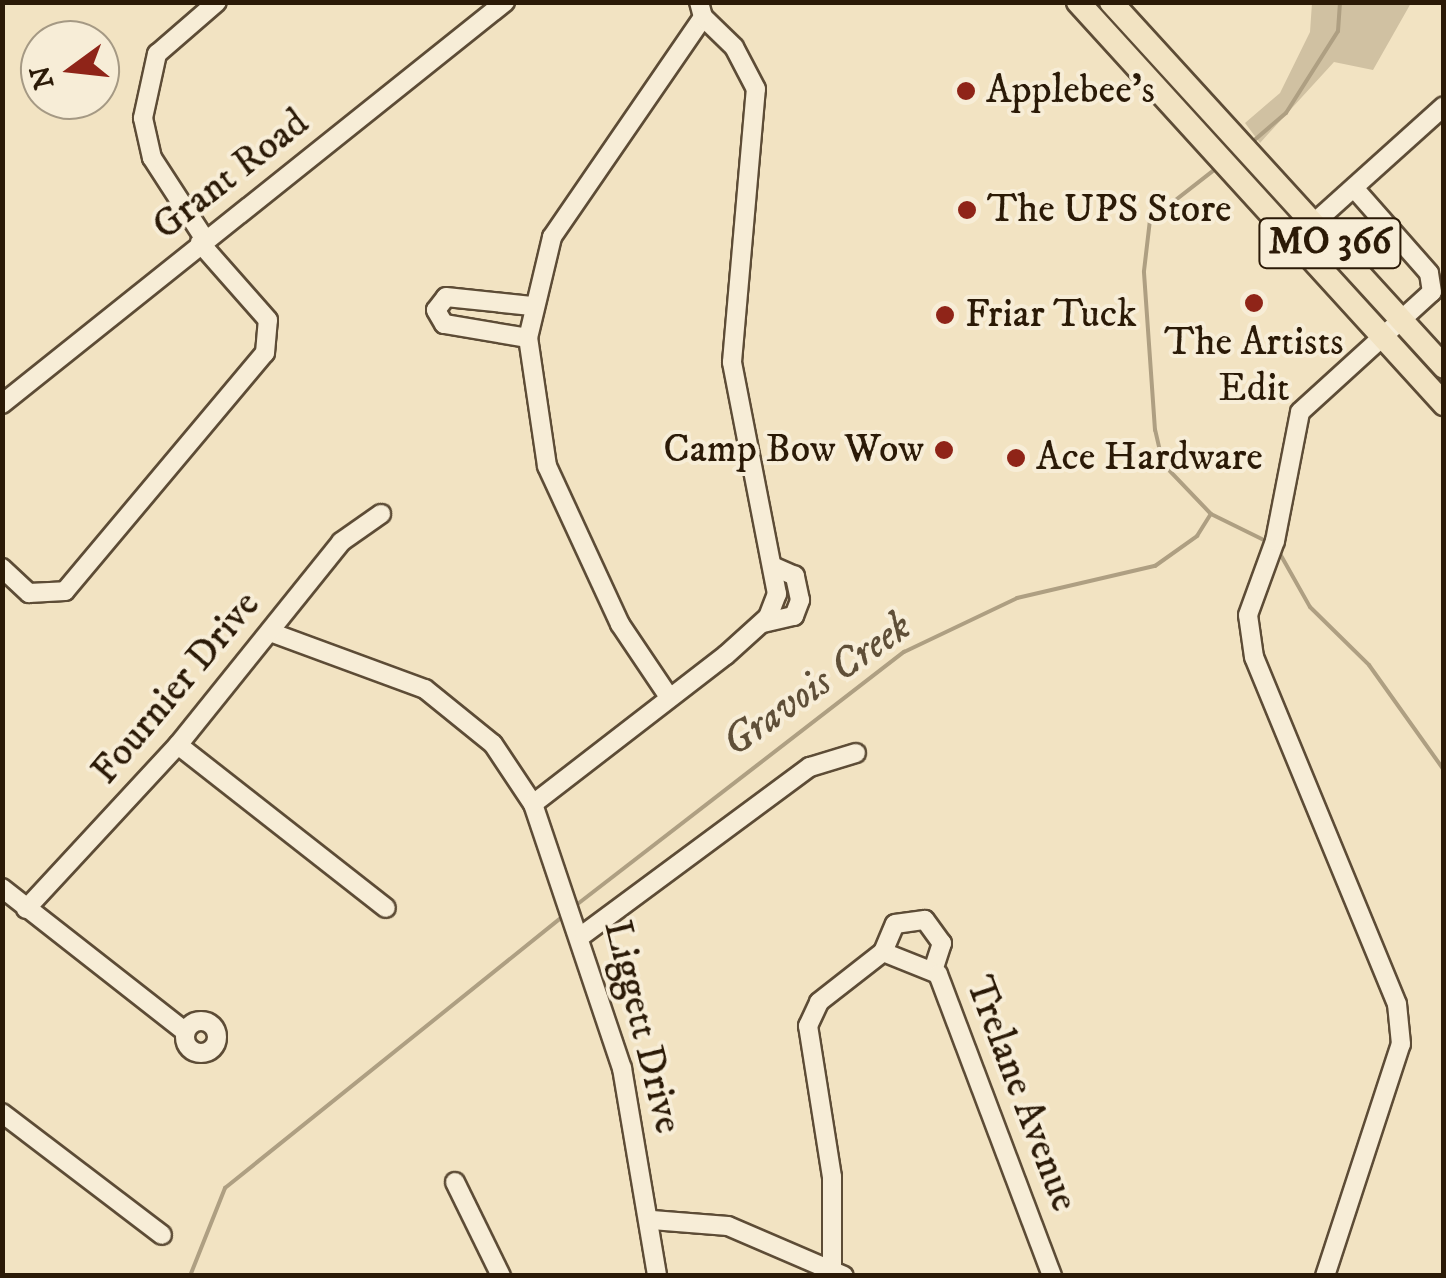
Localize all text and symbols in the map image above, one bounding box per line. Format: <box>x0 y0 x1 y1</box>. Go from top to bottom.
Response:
north arrow <box>20 20 120 120</box>
text: N <box>23 62 62 93</box>
place label: Applebee's <box>986 67 1155 115</box>
marker: Applebee's <box>955 80 977 102</box>
street label: Grant Road <box>143 99 319 251</box>
place label: The UPS Store <box>987 186 1232 234</box>
marker: The UPS Store <box>956 199 978 221</box>
road number: MO 366 <box>1258 210 1402 276</box>
place label: Friar Tuck <box>965 291 1137 339</box>
marker: The Artists Edit <box>1243 292 1265 314</box>
marker: Friar Tuck <box>934 304 956 326</box>
place label: The Artists Edit <box>1164 319 1344 413</box>
place label: Camp Bow Wow <box>663 426 924 474</box>
place label: Ace Hardware <box>1036 434 1263 482</box>
marker: Camp Bow Wow <box>933 439 955 461</box>
marker: Ace Hardware <box>1005 447 1027 469</box>
street label: Fournier Drive <box>81 582 271 794</box>
water label: Gravois Creek <box>713 602 921 768</box>
street label: Liggett Drive <box>592 915 692 1139</box>
street label: Trelane Avenue <box>954 970 1088 1218</box>

